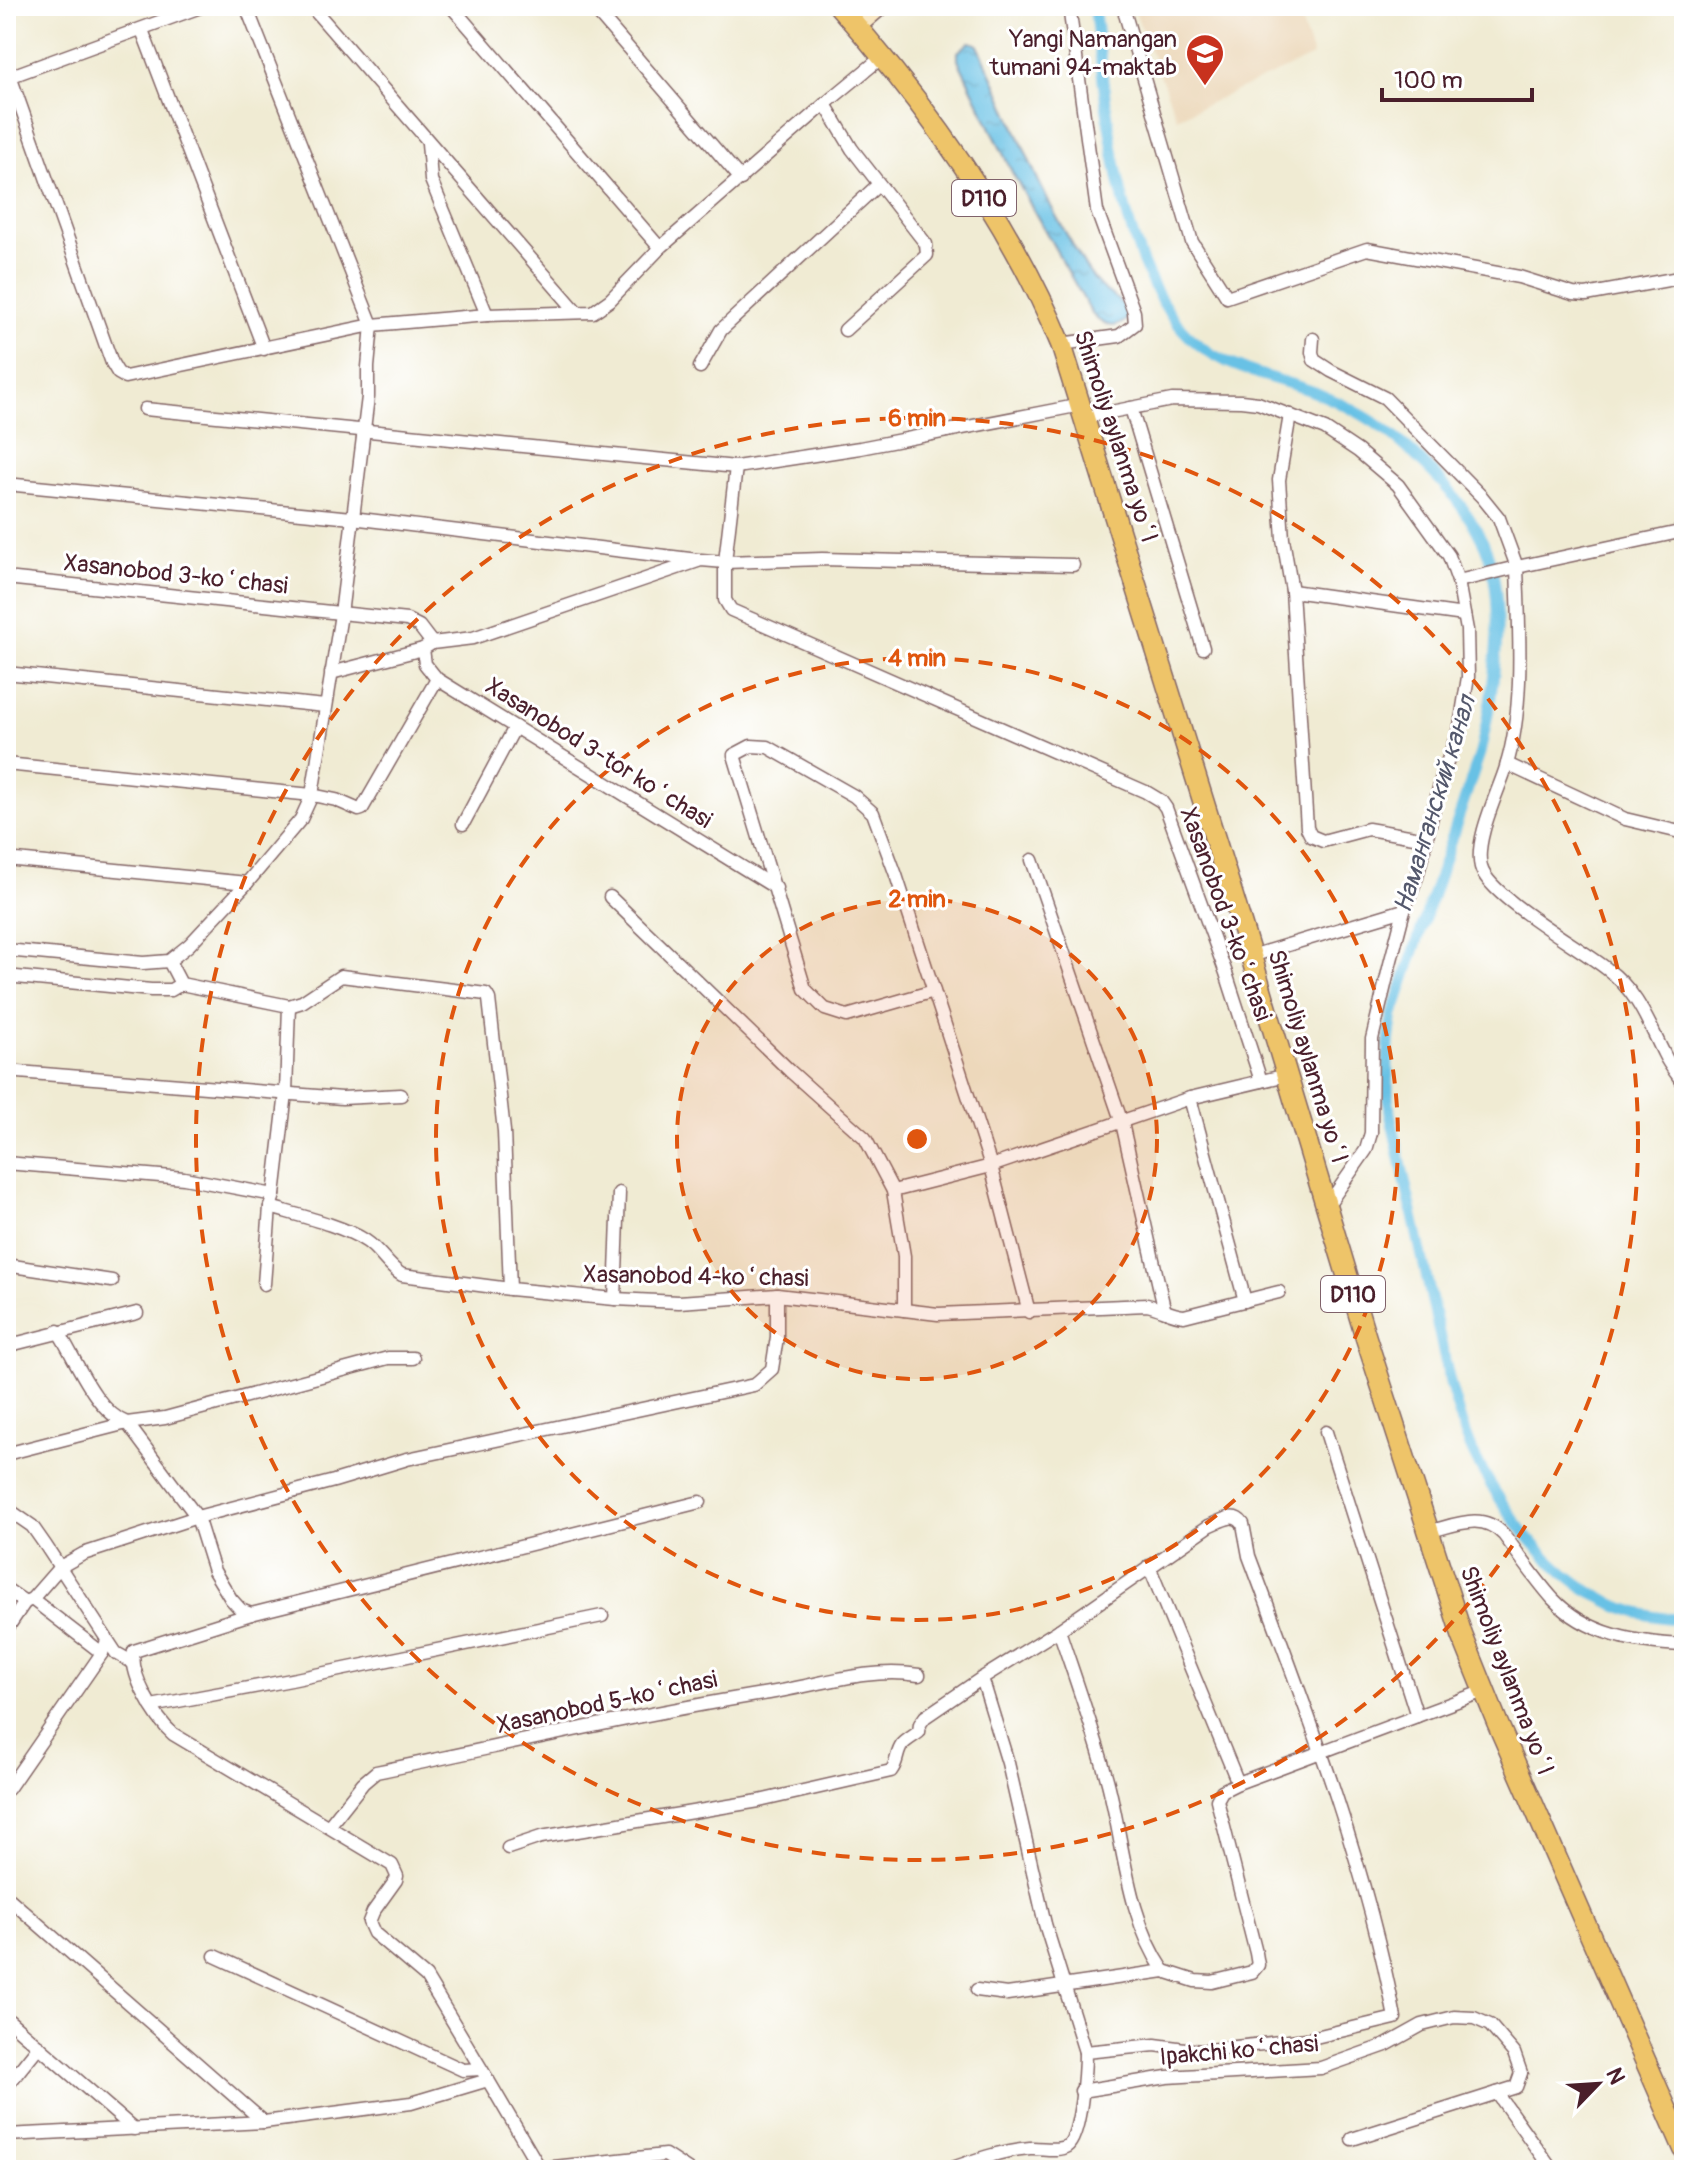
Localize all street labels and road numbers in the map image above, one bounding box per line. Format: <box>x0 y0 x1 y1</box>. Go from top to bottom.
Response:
road number: D110 <box>952 180 1016 216</box>
street label: Shimoliy aylanma yoʻl <box>1068 327 1163 546</box>
street label: Xasanobod 3-koʻchasi <box>63 548 289 601</box>
street label: Xasanobod 3-tor koʻchasi <box>480 672 717 835</box>
street label: Xasanobod 3-koʻchasi <box>1173 803 1278 1025</box>
street label: Shimoliy aylanma yoʻl <box>1261 946 1354 1166</box>
street label: Xasanobod 4-koʻchasi <box>583 1260 809 1293</box>
road number: D110 <box>1321 1276 1385 1312</box>
street label: Shimoliy aylanma yoʻl <box>1453 1562 1560 1778</box>
street label: Xasanobod 5-koʻchasi <box>494 1665 720 1740</box>
street label: Ipakchi koʻchasi <box>1158 2029 1320 2072</box>

